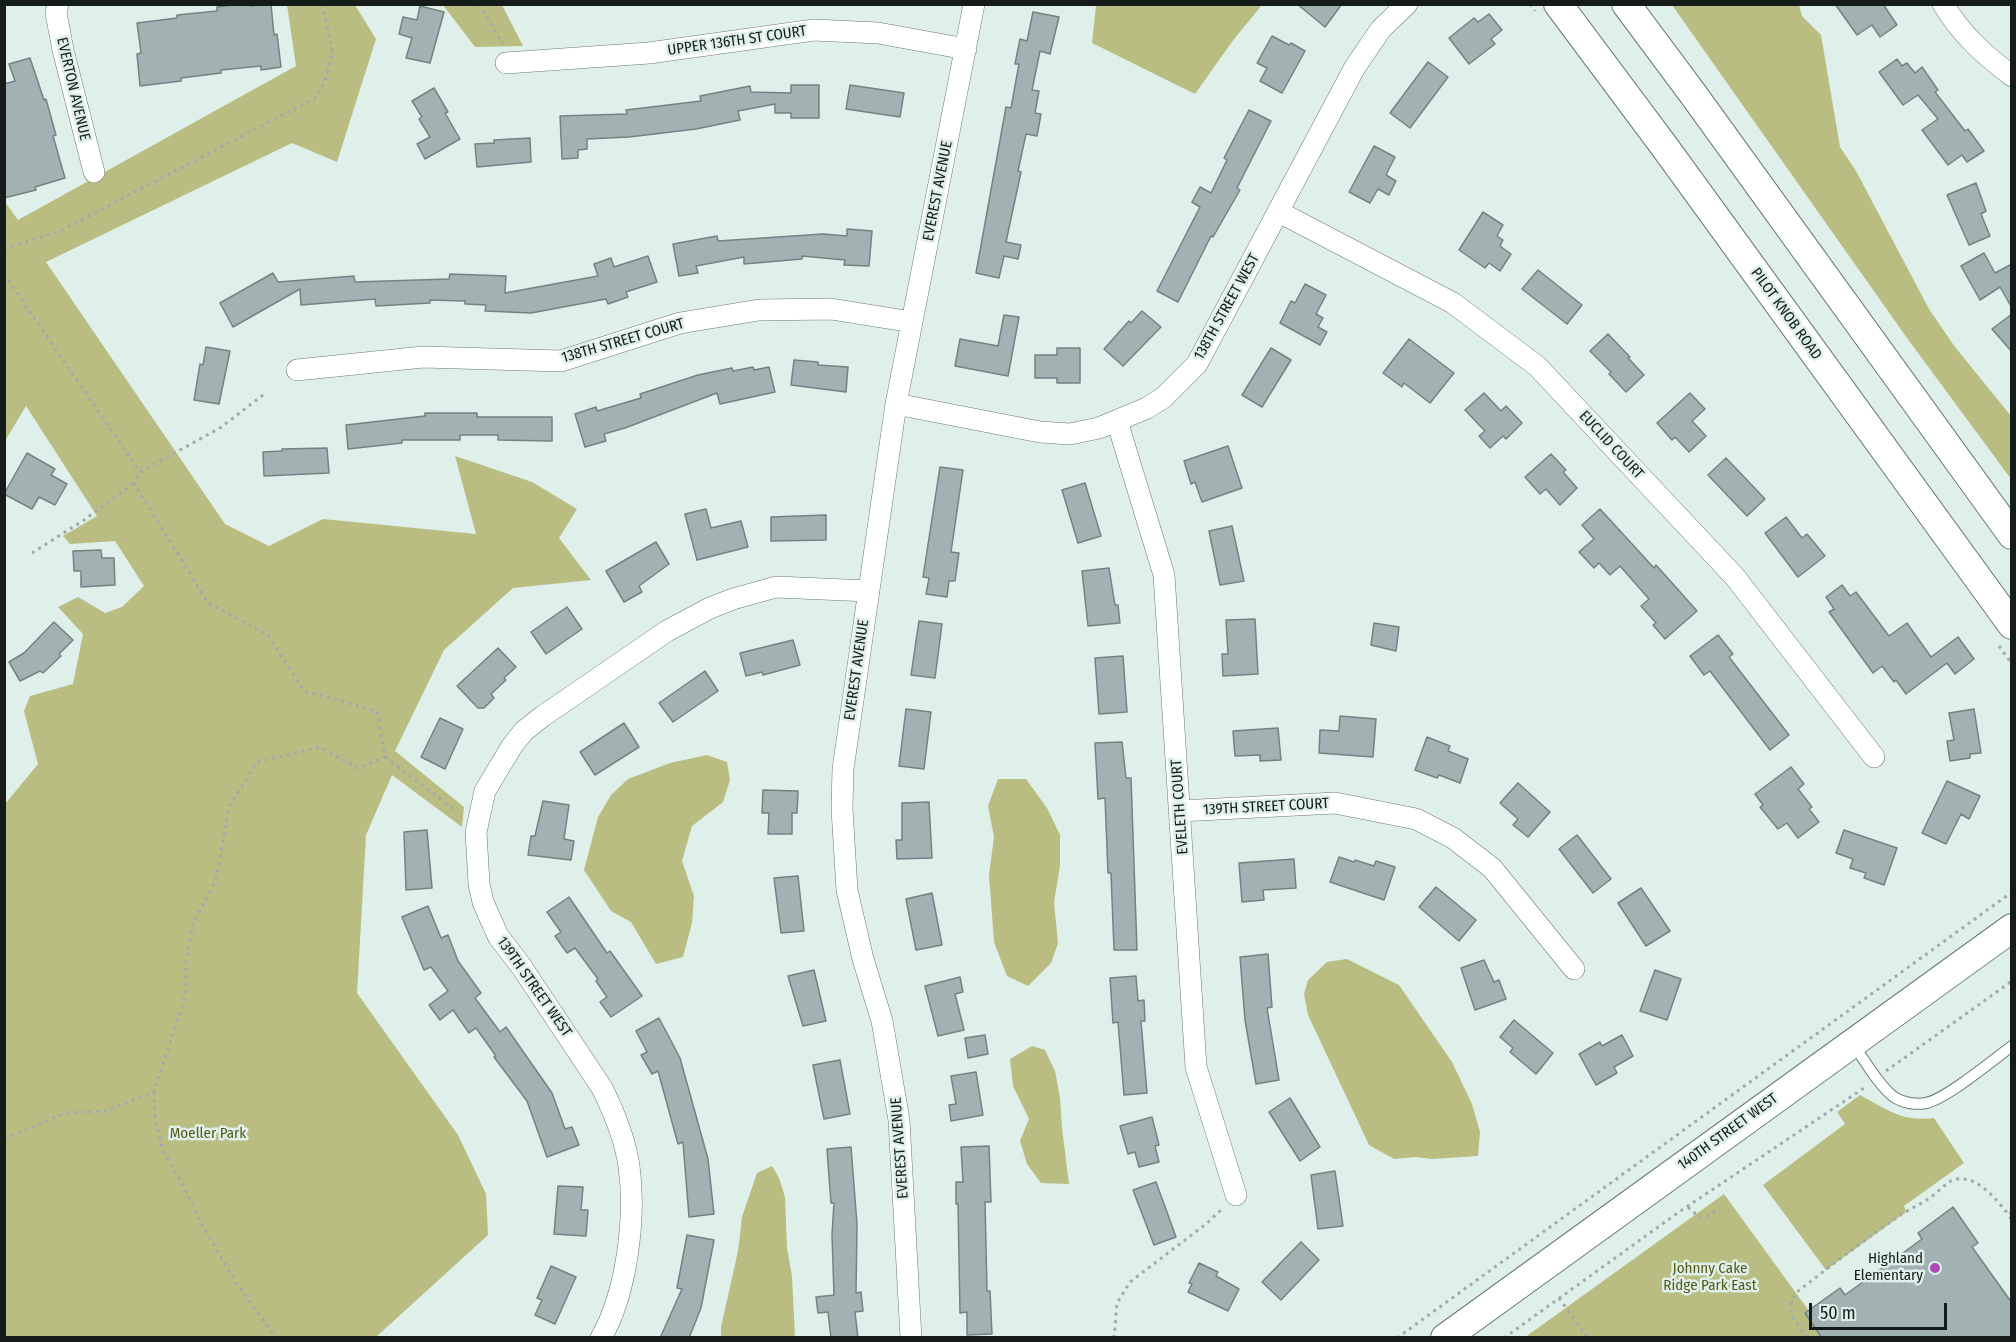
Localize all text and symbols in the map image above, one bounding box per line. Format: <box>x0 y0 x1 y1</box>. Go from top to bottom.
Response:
street label: UPPER 136TH ST COURT <box>666 22 808 60</box>
street label: EVERTON AVENUE <box>52 36 94 142</box>
street label: EVEREST AVENUE <box>919 139 957 243</box>
street label: 138TH STREET WEST <box>1190 251 1264 363</box>
street label: PILOT KNOB ROAD <box>1747 265 1825 363</box>
street label: 138TH STREET COURT <box>560 315 686 367</box>
street label: EUCLID COURT <box>1575 407 1647 483</box>
street label: EVEREST AVENUE <box>841 618 873 722</box>
street label: EVELETH COURT <box>1168 759 1192 855</box>
street label: 139TH STREET COURT <box>1203 795 1329 819</box>
street label: 139TH STREET WEST <box>493 934 575 1040</box>
street label: 140TH STREET WEST <box>1675 1090 1781 1174</box>
street label: EVEREST AVENUE <box>887 1097 913 1199</box>
park label: Moeller Park <box>170 1125 246 1143</box>
place label: Highland Elementary <box>1854 1250 1923 1285</box>
park label: Johnny Cake Ridge Park East <box>1663 1260 1757 1295</box>
marker: Highland Elementary <box>1928 1261 1942 1275</box>
scale bar <box>1812 1291 1950 1329</box>
text: 50 m <box>1820 1302 1856 1324</box>

